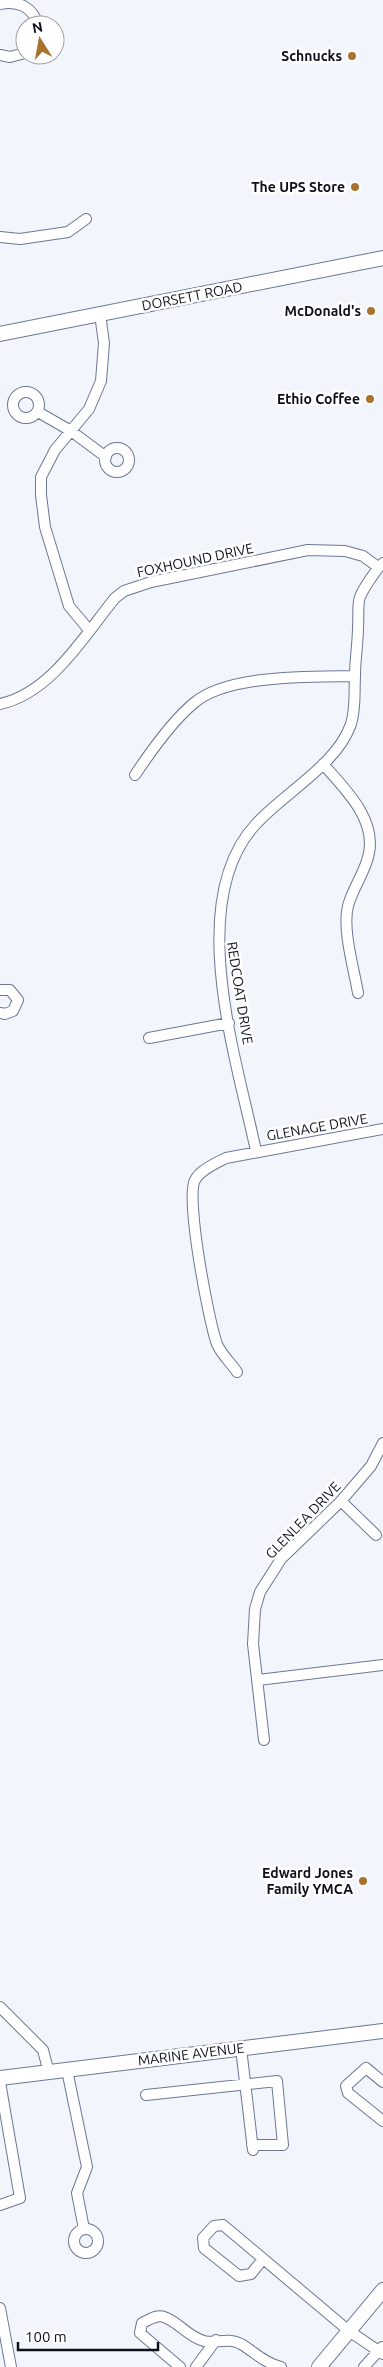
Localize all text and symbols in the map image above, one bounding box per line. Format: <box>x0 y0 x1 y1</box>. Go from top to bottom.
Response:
north arrow <box>15 15 65 65</box>
text: N <box>31 18 44 36</box>
place label: Schnucks <box>281 48 342 64</box>
marker: Schnucks <box>346 50 358 62</box>
place label: The UPS Store <box>251 179 345 195</box>
marker: The UPS Store <box>349 181 361 193</box>
street label: DORSETT ROAD <box>140 278 244 314</box>
place label: McDonald's <box>285 303 361 319</box>
marker: McDonald's <box>365 305 377 317</box>
place label: Ethio Coffee <box>277 391 360 407</box>
marker: Ethio Coffee <box>364 393 376 405</box>
street label: FOXHOUND DRIVE <box>135 540 255 580</box>
street label: REDCOAT DRIVE <box>224 940 256 1046</box>
street label: GLENAGE DRIVE <box>265 1110 369 1144</box>
street label: GLENLEA DRIVE <box>262 1478 344 1562</box>
place label: Edward Jones Family YMCA <box>262 1865 353 1897</box>
marker: Edward Jones Family YMCA <box>357 1875 369 1887</box>
street label: MARINE AVENUE <box>137 2040 245 2068</box>
scale bar <box>18 2320 158 2352</box>
text: 100 m <box>25 2328 67 2345</box>

